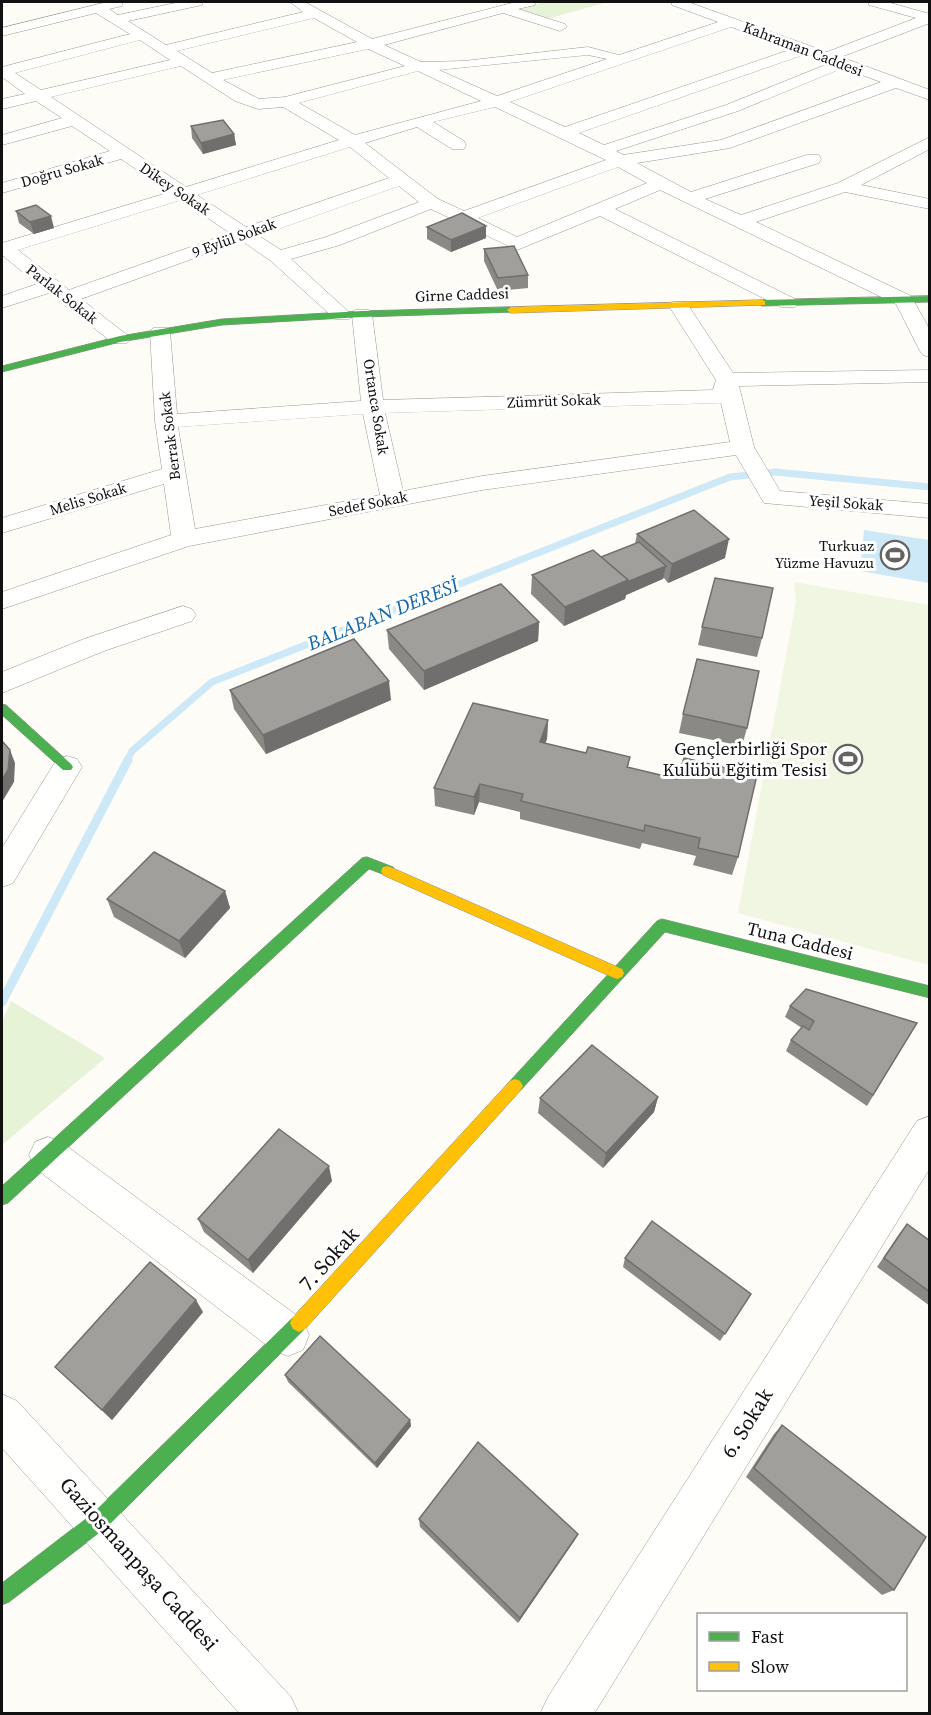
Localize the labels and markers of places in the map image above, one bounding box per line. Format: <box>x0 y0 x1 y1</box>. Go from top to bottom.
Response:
place label: Turkuaz Yüzme Havuzu <box>775 535 874 573</box>
sports icon: Turkuaz Yüzme Havuzu <box>879 539 911 571</box>
place label: Gençlerbirliği Spor Kulübü Eğitim Tesisi <box>663 736 827 782</box>
sports icon: Gençlerbirliği Spor Kulübü Eğitim Tesisi <box>832 743 864 775</box>

